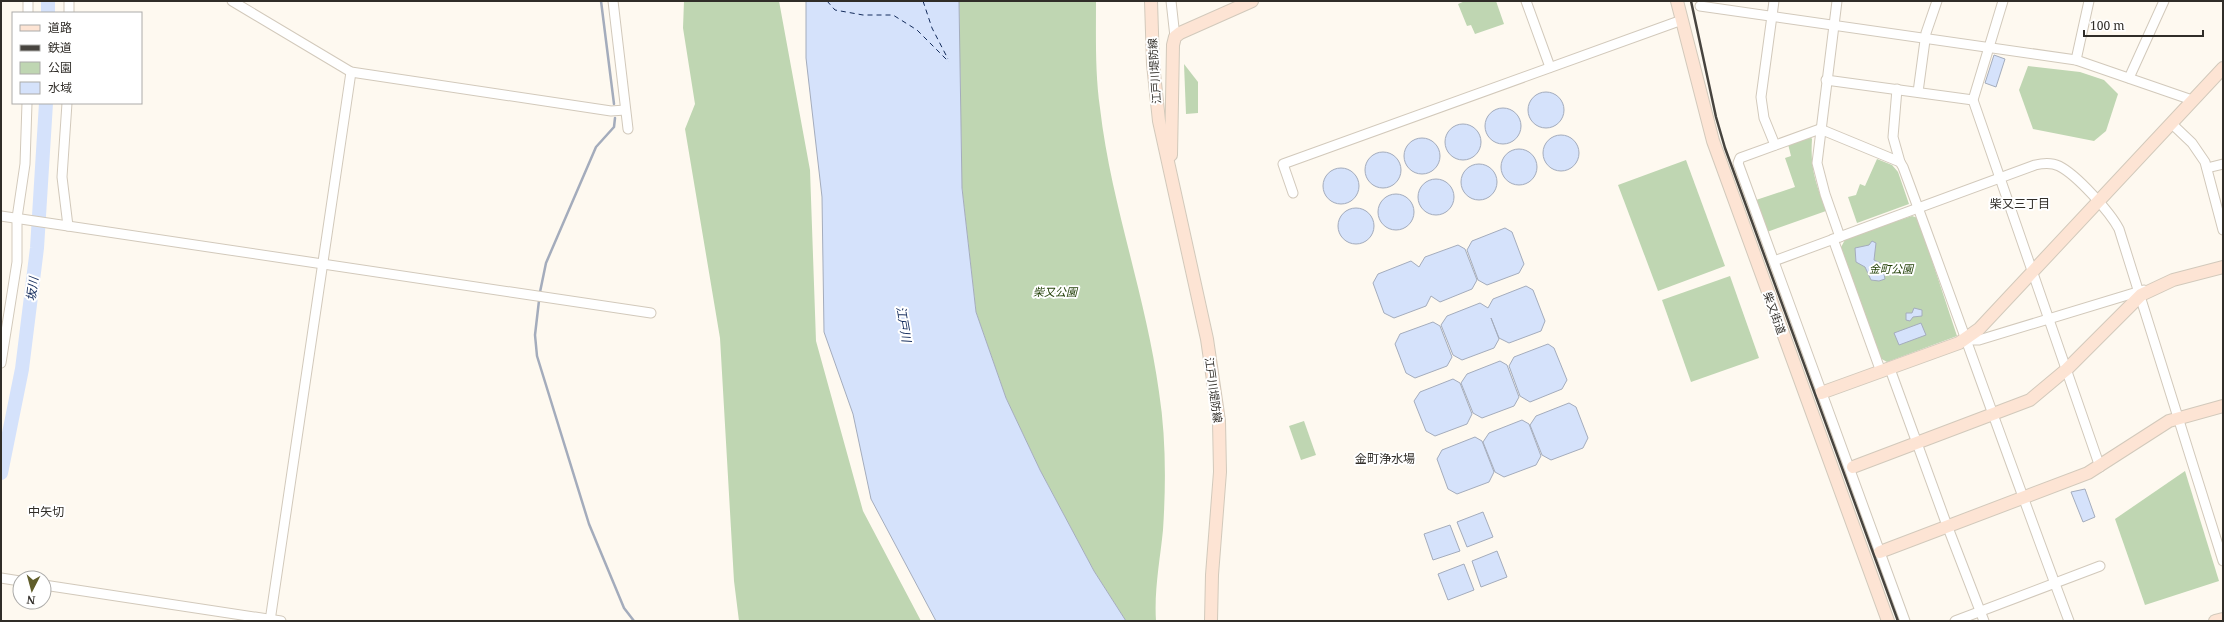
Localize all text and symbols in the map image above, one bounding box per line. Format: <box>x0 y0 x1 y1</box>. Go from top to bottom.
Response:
legend <box>12 12 142 104</box>
scale bar <box>2084 12 2203 38</box>
text: 100 m <box>2090 17 2125 34</box>
text: 道路 <box>48 19 72 36</box>
street label: 江戸川堤防線 <box>1144 38 1164 104</box>
text: 鉄道 <box>48 39 72 56</box>
text: 公園 <box>48 59 72 76</box>
text: 水域 <box>48 79 72 96</box>
district label: 柴又三丁目 <box>1990 195 2050 212</box>
park label: 金町公園 <box>1869 261 1915 276</box>
water label: 坂川 <box>22 274 42 302</box>
park label: 柴又公園 <box>1033 284 1079 299</box>
street label: 柴又街道 <box>1760 290 1790 336</box>
water label: 江戸川 <box>893 305 916 345</box>
street label: 江戸川堤防線 <box>1202 356 1226 424</box>
district label: 金町浄水場 <box>1355 450 1415 467</box>
district label: 中矢切 <box>28 503 64 520</box>
north arrow <box>12 570 52 610</box>
text: N <box>25 592 36 608</box>

